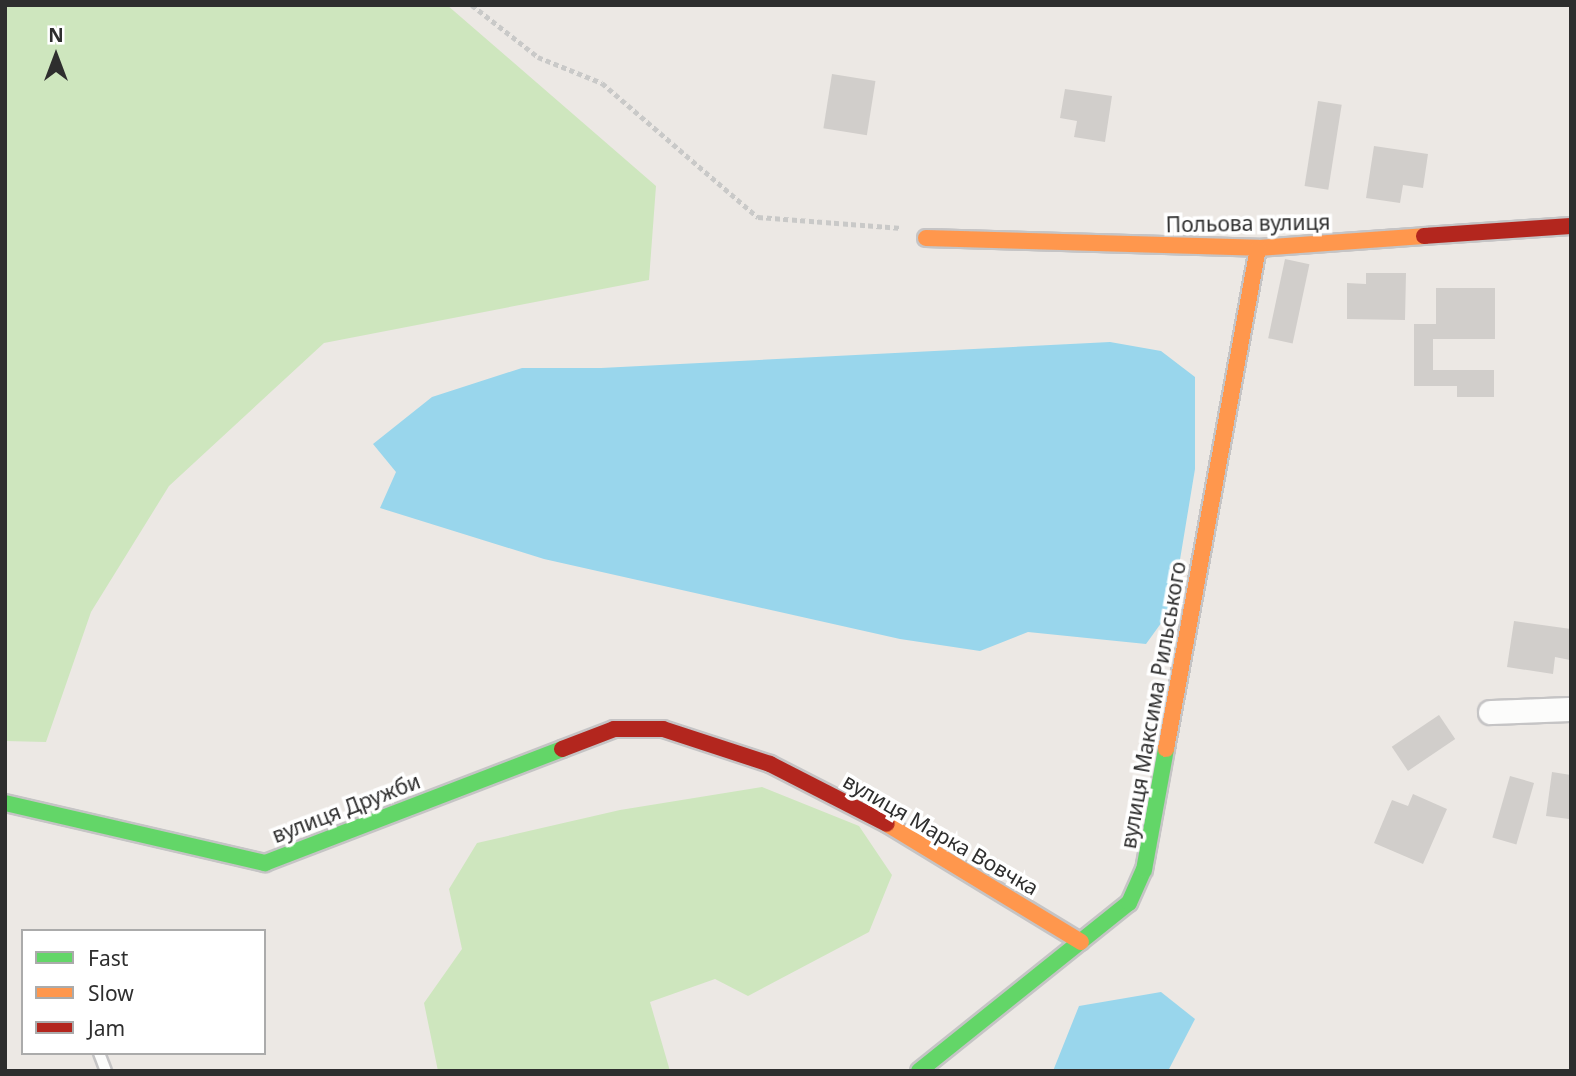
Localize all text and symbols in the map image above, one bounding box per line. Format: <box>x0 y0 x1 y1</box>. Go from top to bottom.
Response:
north arrow <box>21 21 91 91</box>
text: N <box>48 22 64 48</box>
street label: Польова вулиця <box>1165 209 1331 237</box>
street label: вулиця Максима Рильського <box>1115 559 1191 851</box>
street label: вулиця Дружби <box>268 768 424 848</box>
street label: вулиця Марка Вовчка <box>839 768 1043 900</box>
legend <box>21 929 266 1055</box>
text: Fast <box>88 944 128 972</box>
text: Slow <box>88 979 134 1007</box>
text: Jam <box>88 1014 125 1042</box>

